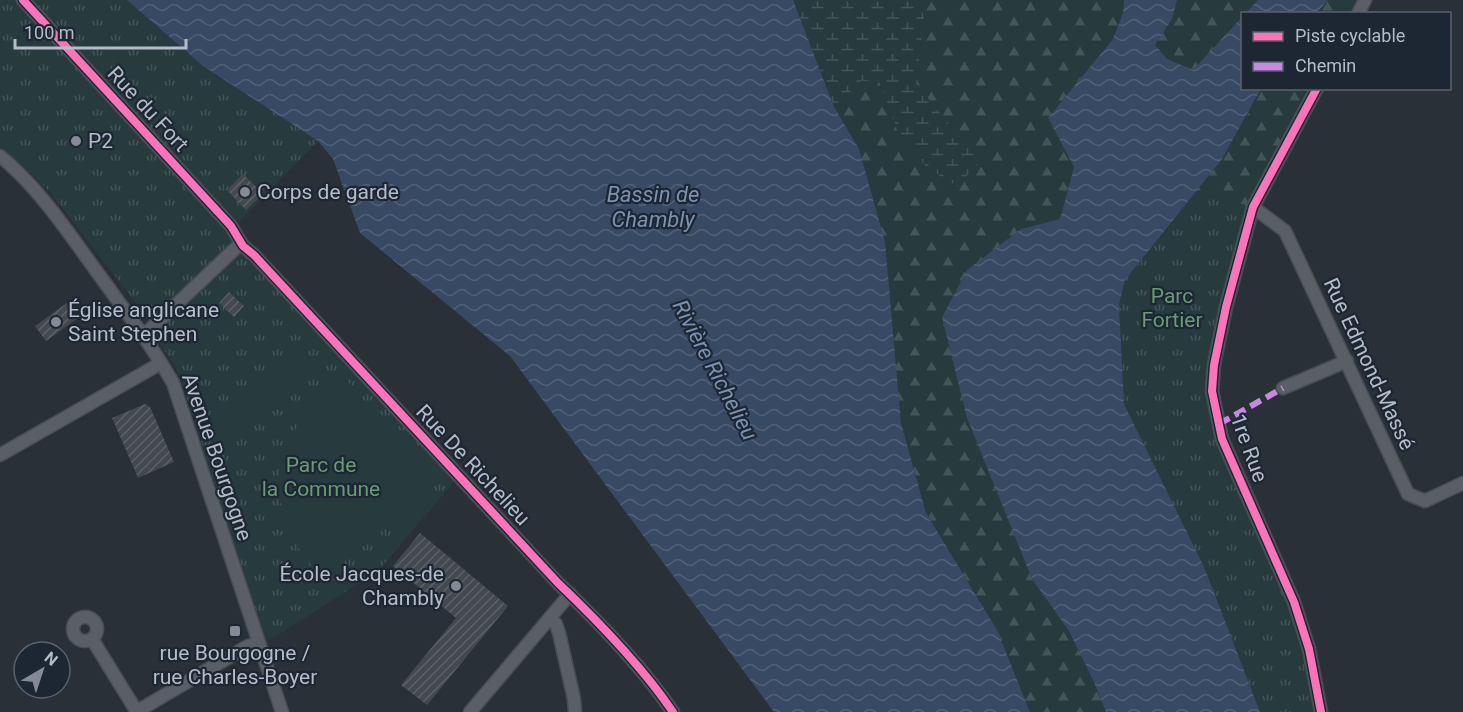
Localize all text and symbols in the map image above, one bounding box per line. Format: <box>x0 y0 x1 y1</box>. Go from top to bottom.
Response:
scale bar <box>15 12 186 50</box>
legend <box>1241 12 1451 90</box>
text: 100 m <box>24 22 75 43</box>
text: Piste cyclable <box>1295 25 1405 46</box>
text: Chemin <box>1295 55 1356 76</box>
street label: Rue du Fort <box>103 62 193 157</box>
place label: P2 <box>88 129 113 153</box>
marker: P2 <box>69 134 83 148</box>
place label: Corps de garde <box>257 180 399 204</box>
water label: Bassin de Chambly <box>607 182 699 232</box>
marker: Corps de garde <box>238 185 252 199</box>
street label: Rue Edmond-Massé <box>1319 274 1419 454</box>
park label: Parc Fortier <box>1141 284 1203 332</box>
water label: Rivière Richelieu <box>668 296 763 444</box>
place label: Église anglicane Saint Stephen <box>68 298 219 346</box>
marker: Église anglicane Saint Stephen <box>49 315 63 329</box>
street label: Avenue Bourgogne <box>177 370 257 544</box>
street label: Rue De Richelieu <box>411 400 535 530</box>
street label: 1re Rue <box>1226 411 1272 485</box>
park label: Parc de la Commune <box>262 453 380 501</box>
place label: École Jacques-de Chambly <box>280 562 444 610</box>
marker: École Jacques-de Chambly <box>449 579 463 593</box>
marker: rue Bourgogne / rue Charles-Boyer <box>228 624 242 638</box>
north arrow <box>12 640 72 700</box>
place label: rue Bourgogne / rue Charles-Boyer <box>153 641 317 689</box>
text: N <box>41 648 61 670</box>

